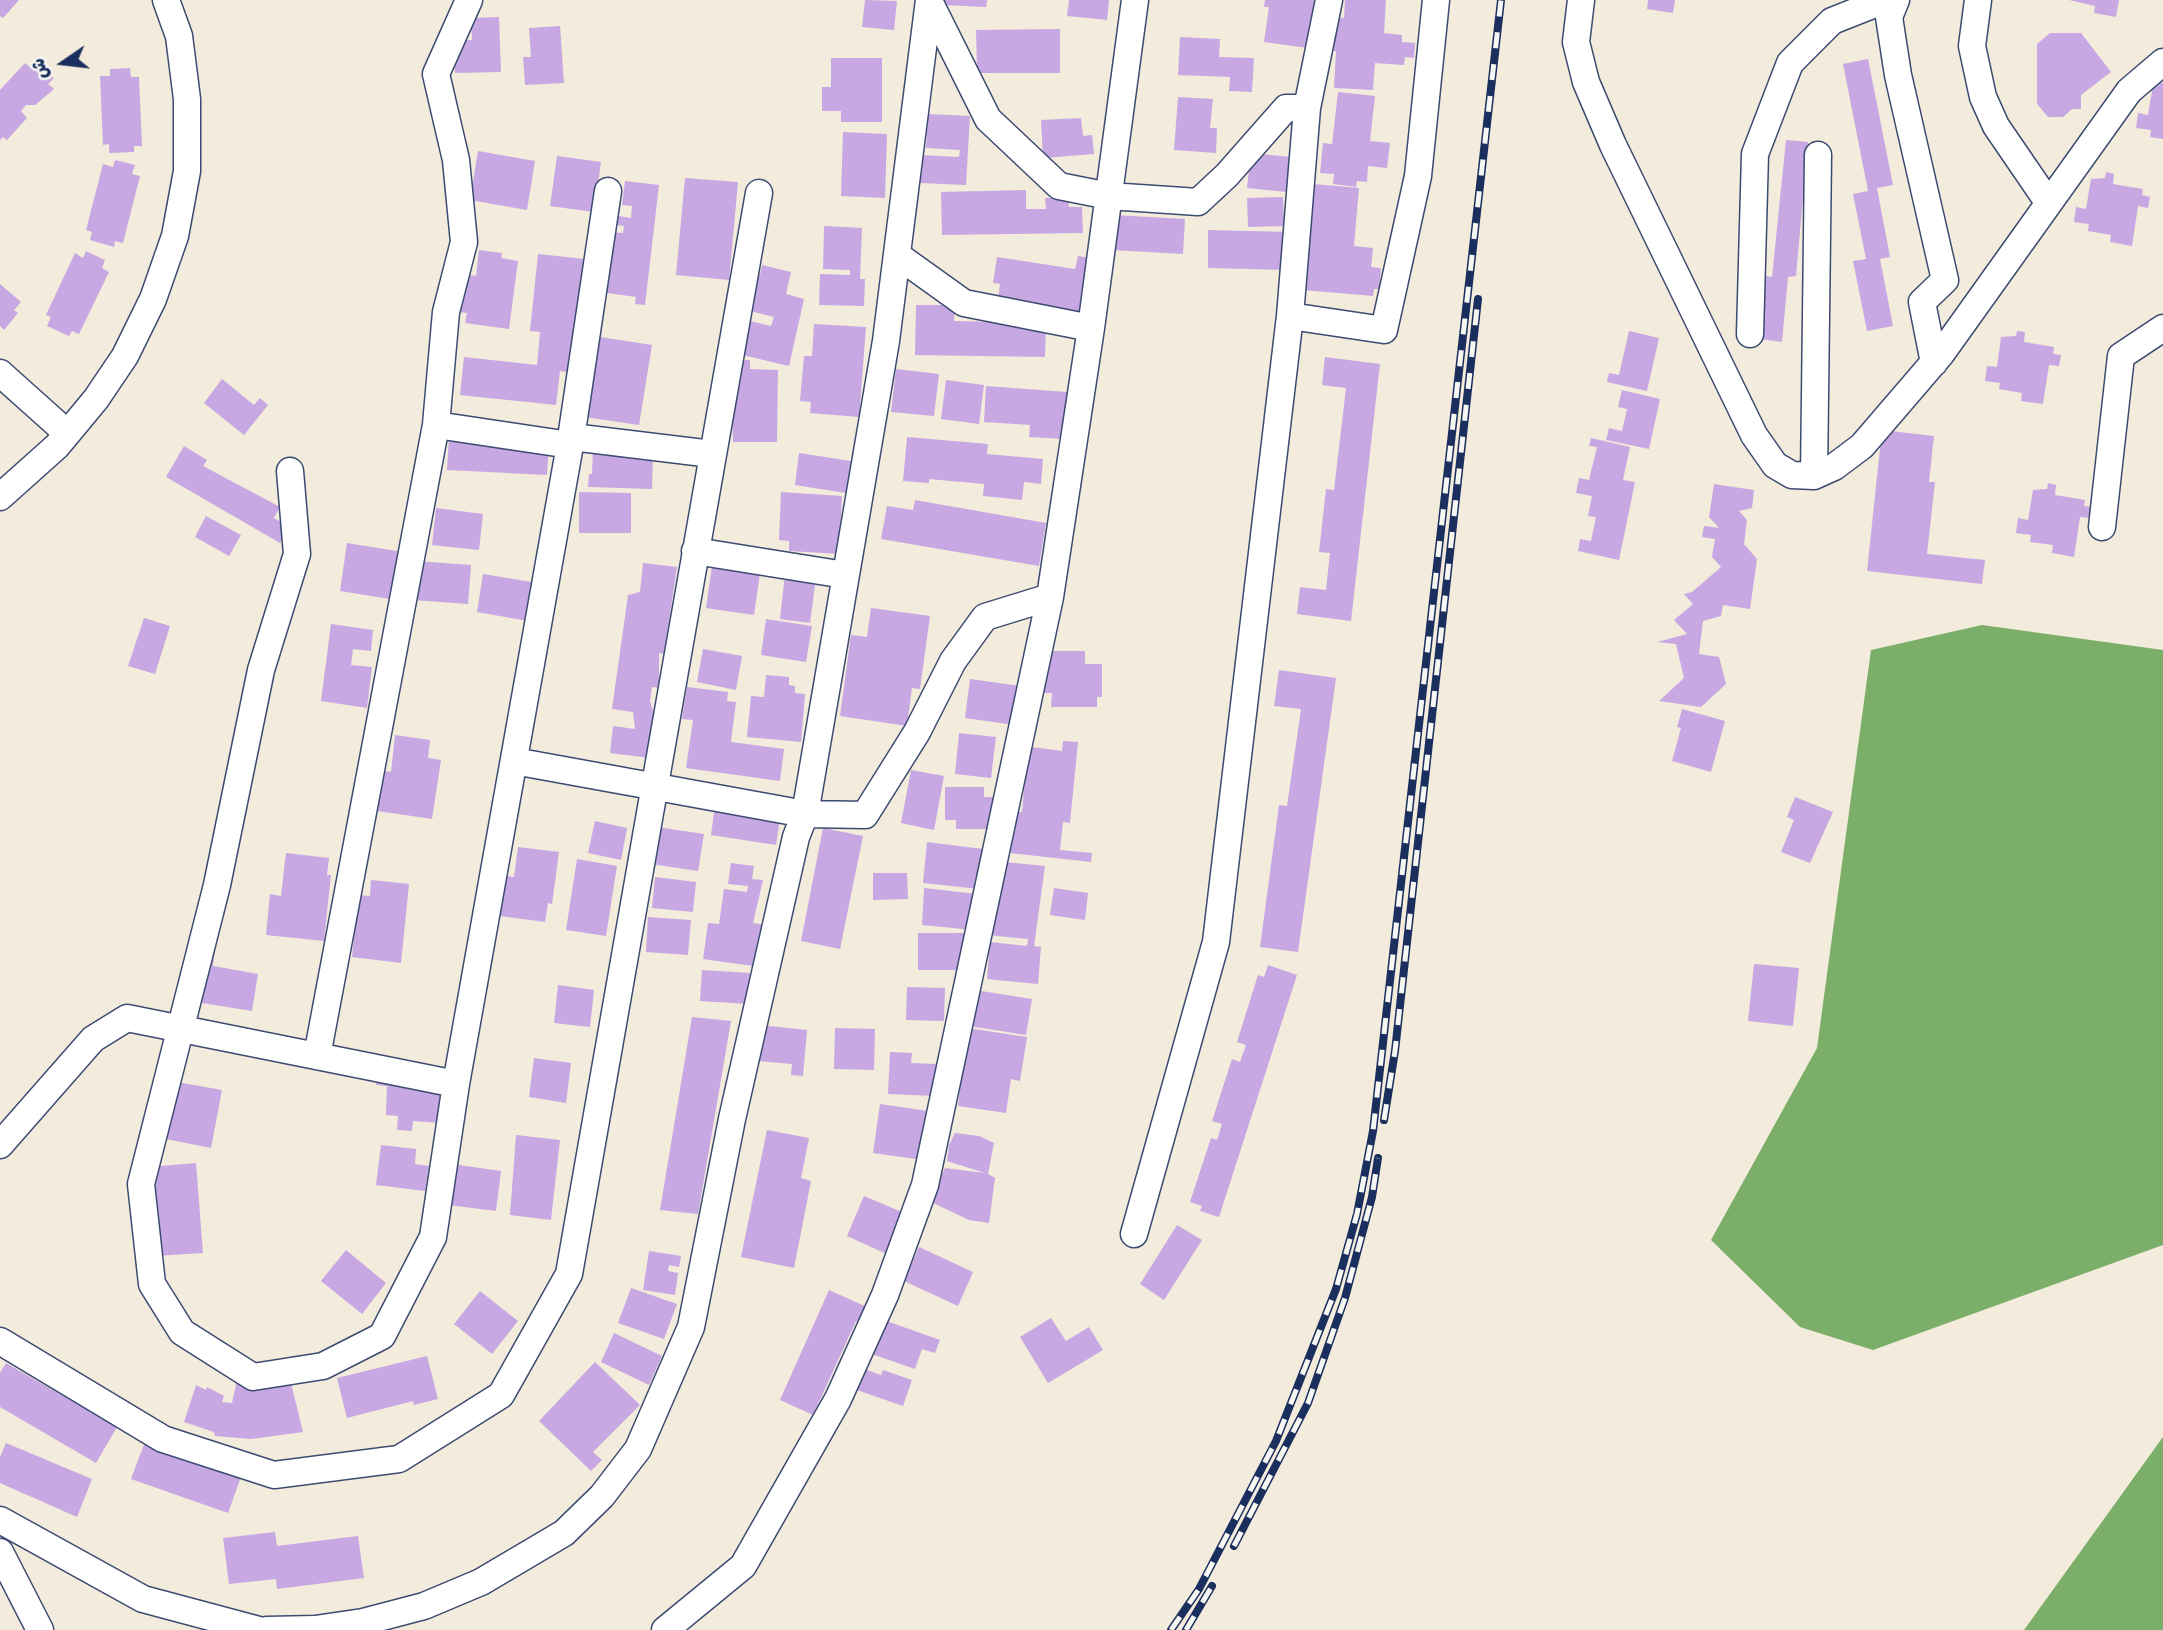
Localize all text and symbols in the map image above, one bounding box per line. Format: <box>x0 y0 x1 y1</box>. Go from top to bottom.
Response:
north arrow <box>28 28 98 98</box>
text: ش <box>28 55 56 81</box>

